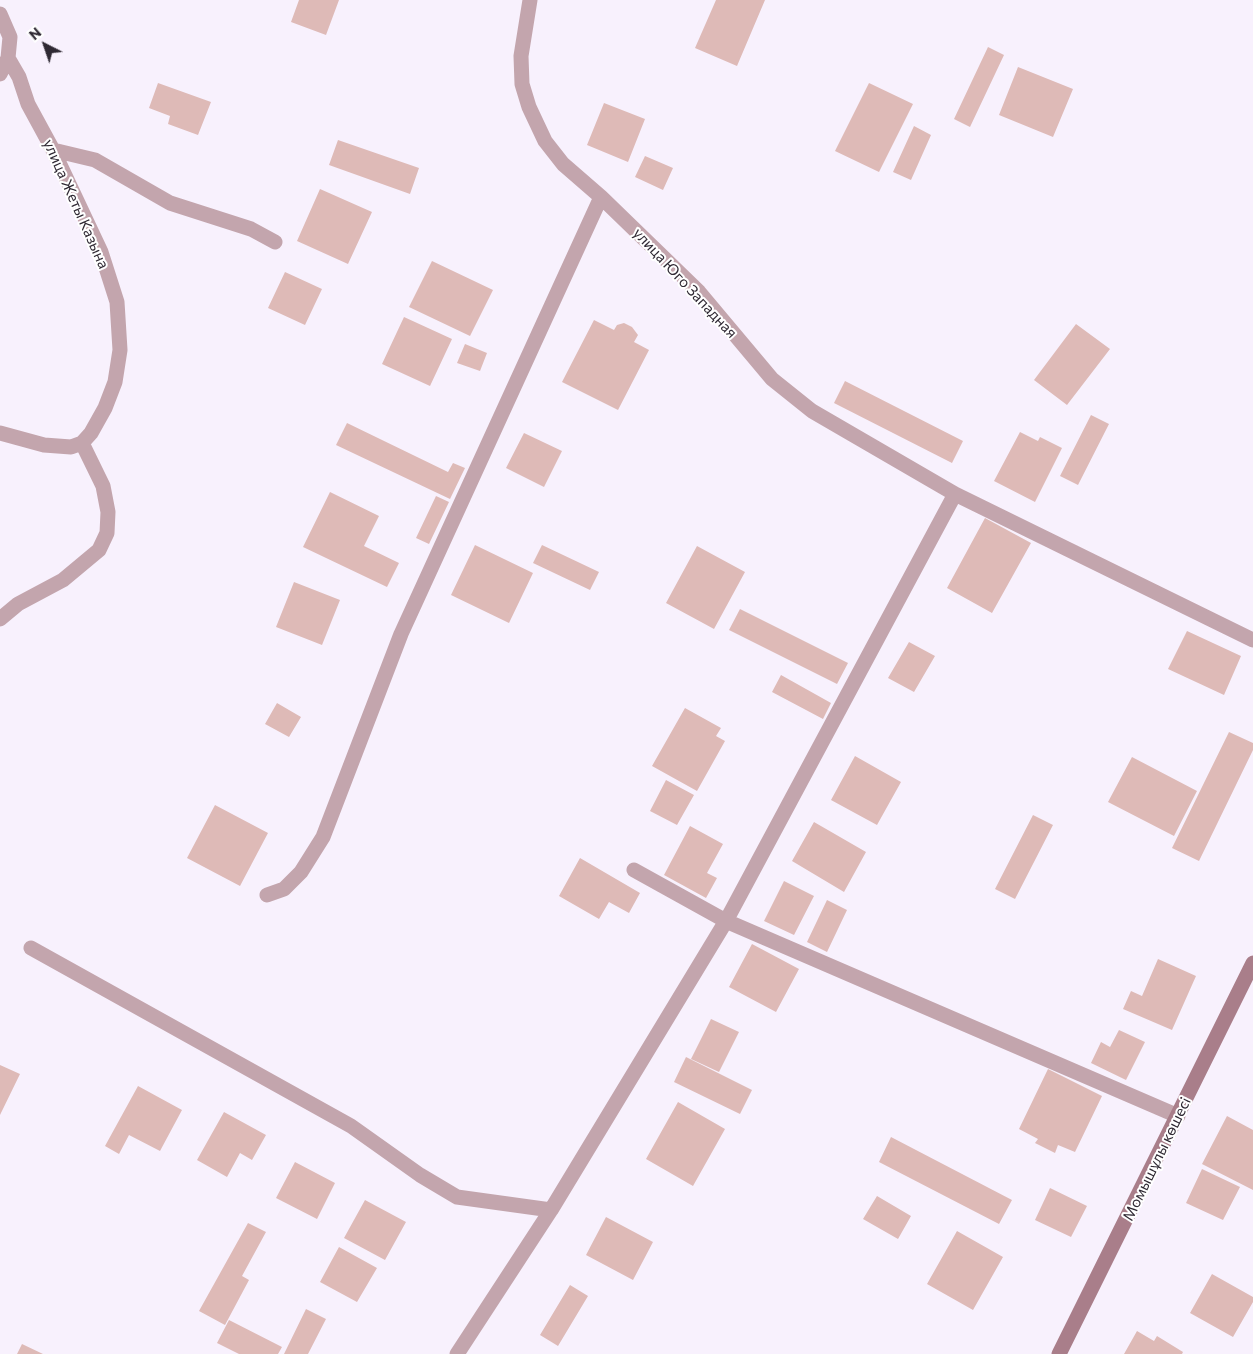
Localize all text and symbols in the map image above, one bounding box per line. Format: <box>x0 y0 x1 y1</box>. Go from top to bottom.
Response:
north arrow <box>20 20 70 70</box>
text: N <box>25 23 44 43</box>
street label: улица Жеты Казына <box>39 136 113 272</box>
street label: улица Юго Западная <box>629 224 741 342</box>
street label: Момышұлы көшесі <box>1119 1094 1195 1224</box>

